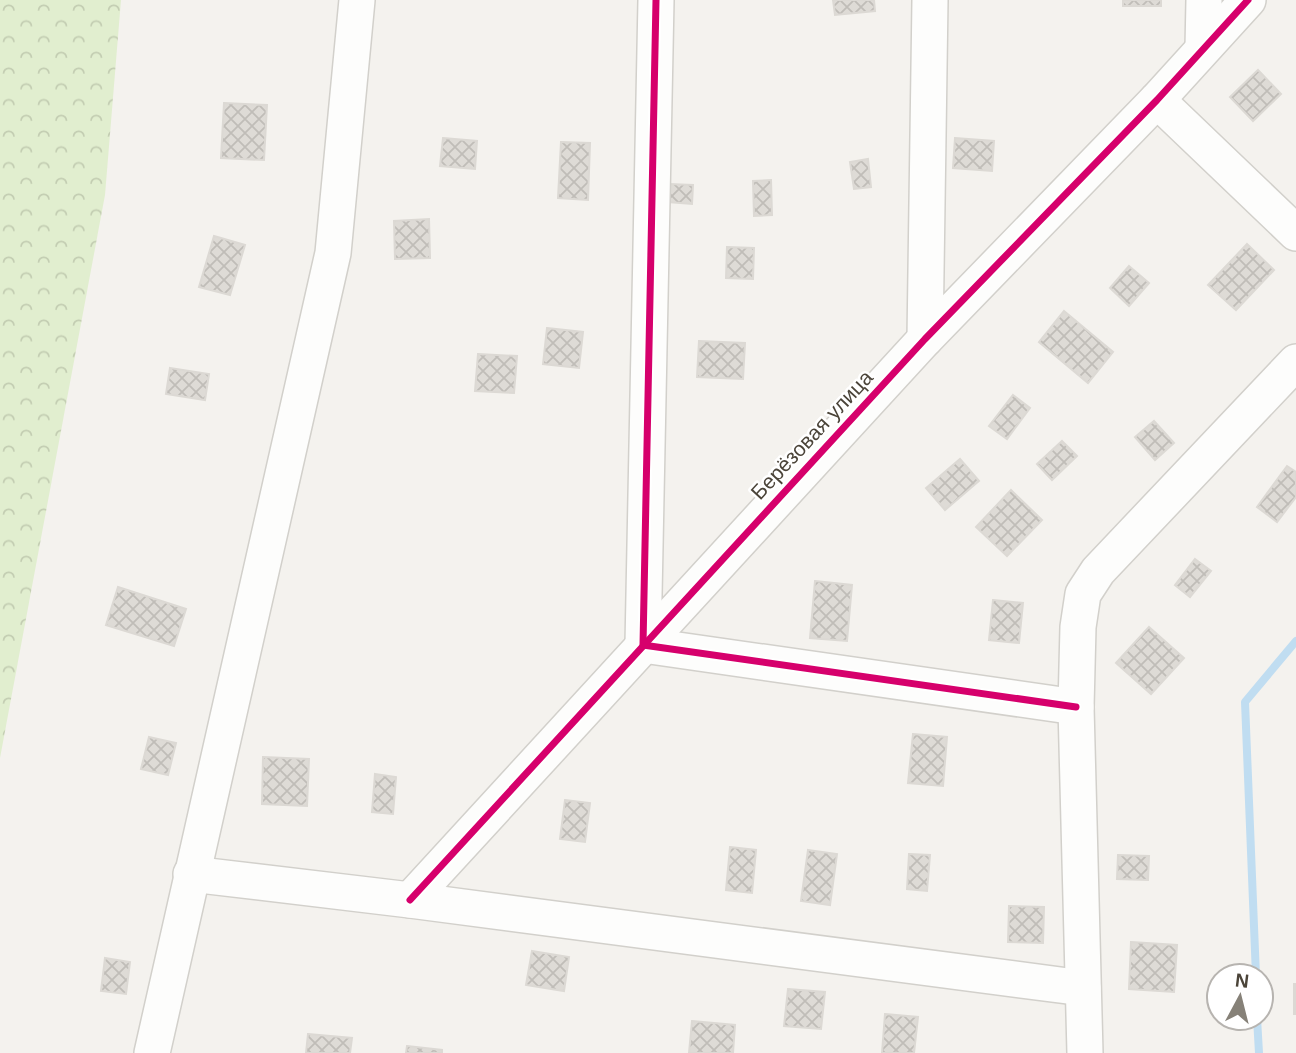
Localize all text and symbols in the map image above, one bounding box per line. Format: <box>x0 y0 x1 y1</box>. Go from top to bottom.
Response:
street label: Берёзовая улица <box>746 365 877 504</box>
north arrow <box>1205 962 1275 1032</box>
text: N <box>1234 969 1250 992</box>

